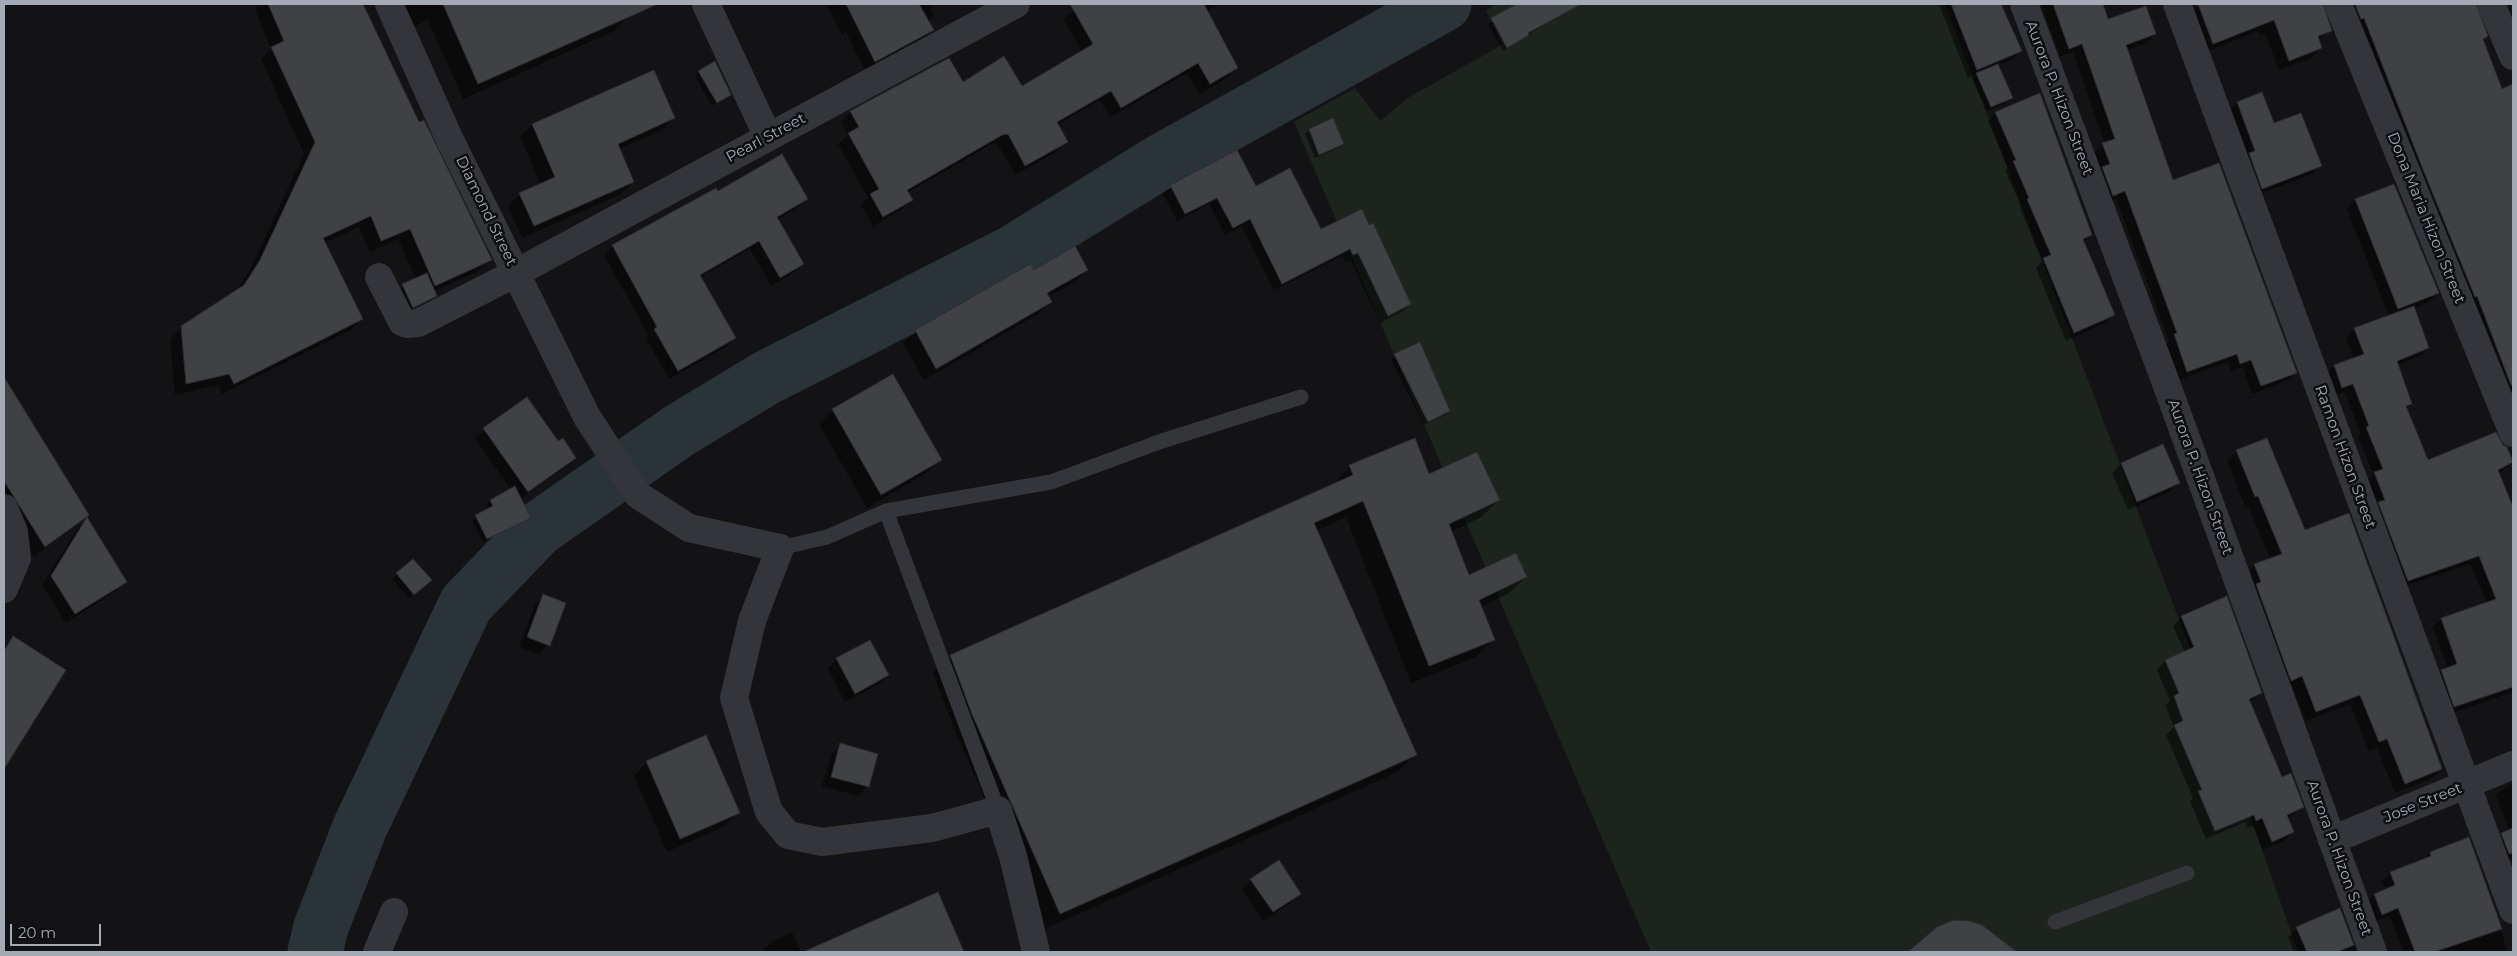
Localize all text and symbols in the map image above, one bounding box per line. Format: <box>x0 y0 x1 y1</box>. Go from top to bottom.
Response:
street label: Aurora P. Hizon Street <box>2021 18 2097 178</box>
street label: Pearl Street <box>723 110 809 166</box>
street label: Dona Maria Hizon Street <box>2383 130 2469 306</box>
street label: Diamond Street <box>452 153 520 269</box>
street label: Ramon Hizon Street <box>2311 383 2379 531</box>
street label: Aurora P. Hizon Street <box>2163 397 2237 557</box>
street label: Aurora P. Hizon Street <box>2302 778 2376 938</box>
street label: Jose Street <box>2381 779 2465 827</box>
scale bar <box>12 914 104 946</box>
text: 20 m <box>18 923 56 942</box>

